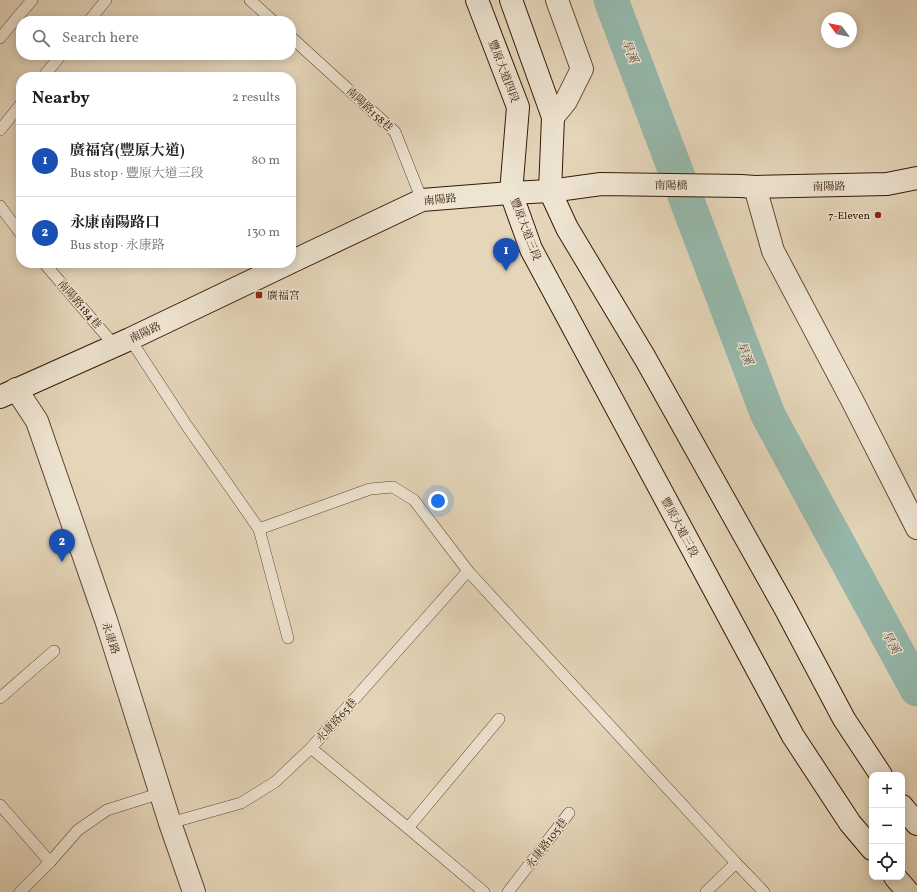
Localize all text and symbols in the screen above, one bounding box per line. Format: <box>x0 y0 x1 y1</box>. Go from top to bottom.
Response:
north arrow <box>821 12 857 48</box>
search box <box>16 16 296 60</box>
icon: search <box>30 27 52 49</box>
text: Search here <box>62 28 139 49</box>
water label: 旱溪 <box>617 37 642 67</box>
street label: 豐原大道四段 <box>484 38 521 105</box>
street label: 南陽路158巷 <box>342 84 396 136</box>
text: Nearby <box>32 87 90 110</box>
text: 2 results <box>232 89 280 107</box>
text: 廣福宮(豐原大道) <box>70 141 185 162</box>
text: 1 <box>42 152 48 170</box>
text: 80 m <box>251 152 280 170</box>
text: Bus stop · 豐原大道三段 <box>70 165 204 183</box>
street label: 南陽橋 <box>654 179 688 194</box>
street label: 南陽路 <box>812 180 846 195</box>
street label: 南陽路 <box>423 191 457 210</box>
street label: 豐原大道三段 <box>506 196 543 263</box>
place label: 7-Eleven <box>828 209 870 224</box>
marker: 7-Eleven <box>873 210 883 220</box>
text: 永康南陽路口 <box>70 213 160 234</box>
text: 2 <box>42 224 48 242</box>
text: 130 m <box>247 224 280 242</box>
text: Bus stop · 永康路 <box>70 237 165 255</box>
pin: 1 <box>493 238 519 271</box>
street label: 南陽路184巷 <box>53 277 104 333</box>
place label: 廣福宮 <box>267 289 300 304</box>
marker: 廣福宮 <box>254 290 264 300</box>
street label: 南陽路 <box>128 320 164 347</box>
water label: 旱溪 <box>732 339 757 369</box>
your location <box>428 491 448 511</box>
street label: 豐原大道三段 <box>657 495 701 560</box>
pin: 2 <box>49 529 75 562</box>
street label: 永康路 <box>97 620 122 656</box>
water label: 旱溪 <box>877 628 904 659</box>
street label: 永康路65巷 <box>313 696 361 746</box>
map controls <box>869 772 905 880</box>
button: + <box>869 772 905 808</box>
button: − <box>869 808 905 844</box>
street label: 永康路105巷 <box>523 816 572 872</box>
button: locate <box>869 844 905 880</box>

